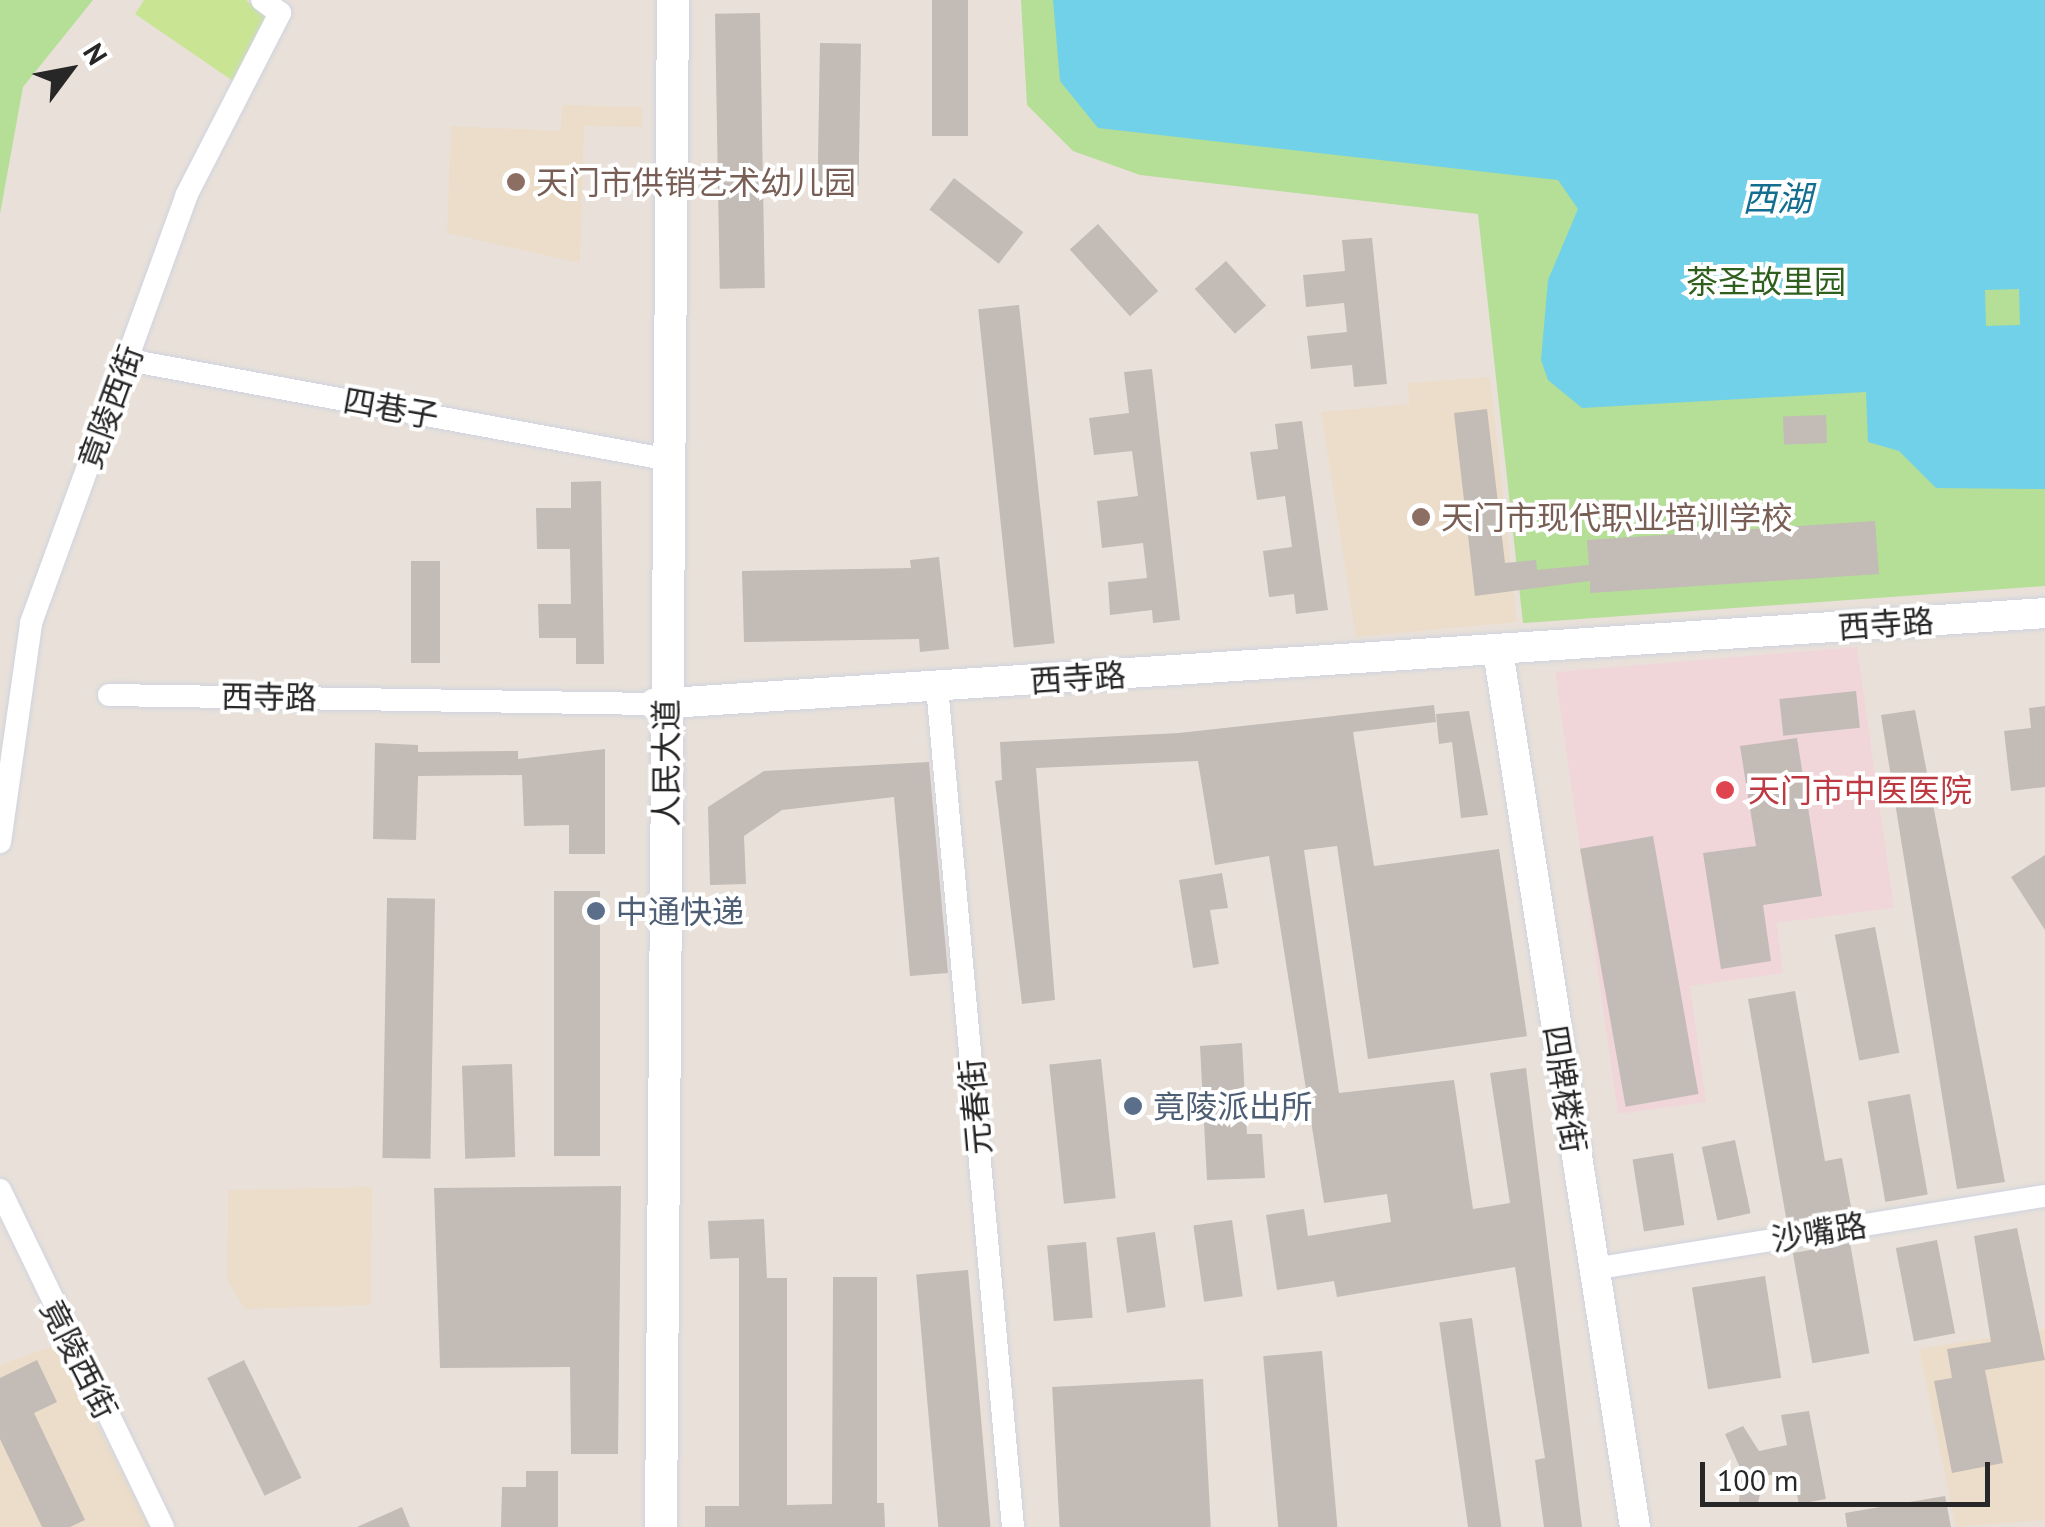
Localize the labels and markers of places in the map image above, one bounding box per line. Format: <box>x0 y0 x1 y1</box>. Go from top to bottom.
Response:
place label: 天门市供销艺术幼儿园 <box>536 163 856 201</box>
marker: 天门市供销艺术幼儿园 <box>505 171 527 193</box>
place label: 天门市现代职业培训学校 <box>1441 498 1793 536</box>
marker: 天门市现代职业培训学校 <box>1410 506 1432 528</box>
place label: 天门市中医医院 <box>1748 771 1972 809</box>
marker: 天门市中医医院 <box>1712 777 1738 803</box>
place label: 中通快递 <box>616 892 744 930</box>
marker: 中通快递 <box>585 900 607 922</box>
place label: 竟陵派出所 <box>1153 1087 1313 1125</box>
marker: 竟陵派出所 <box>1122 1095 1144 1117</box>

